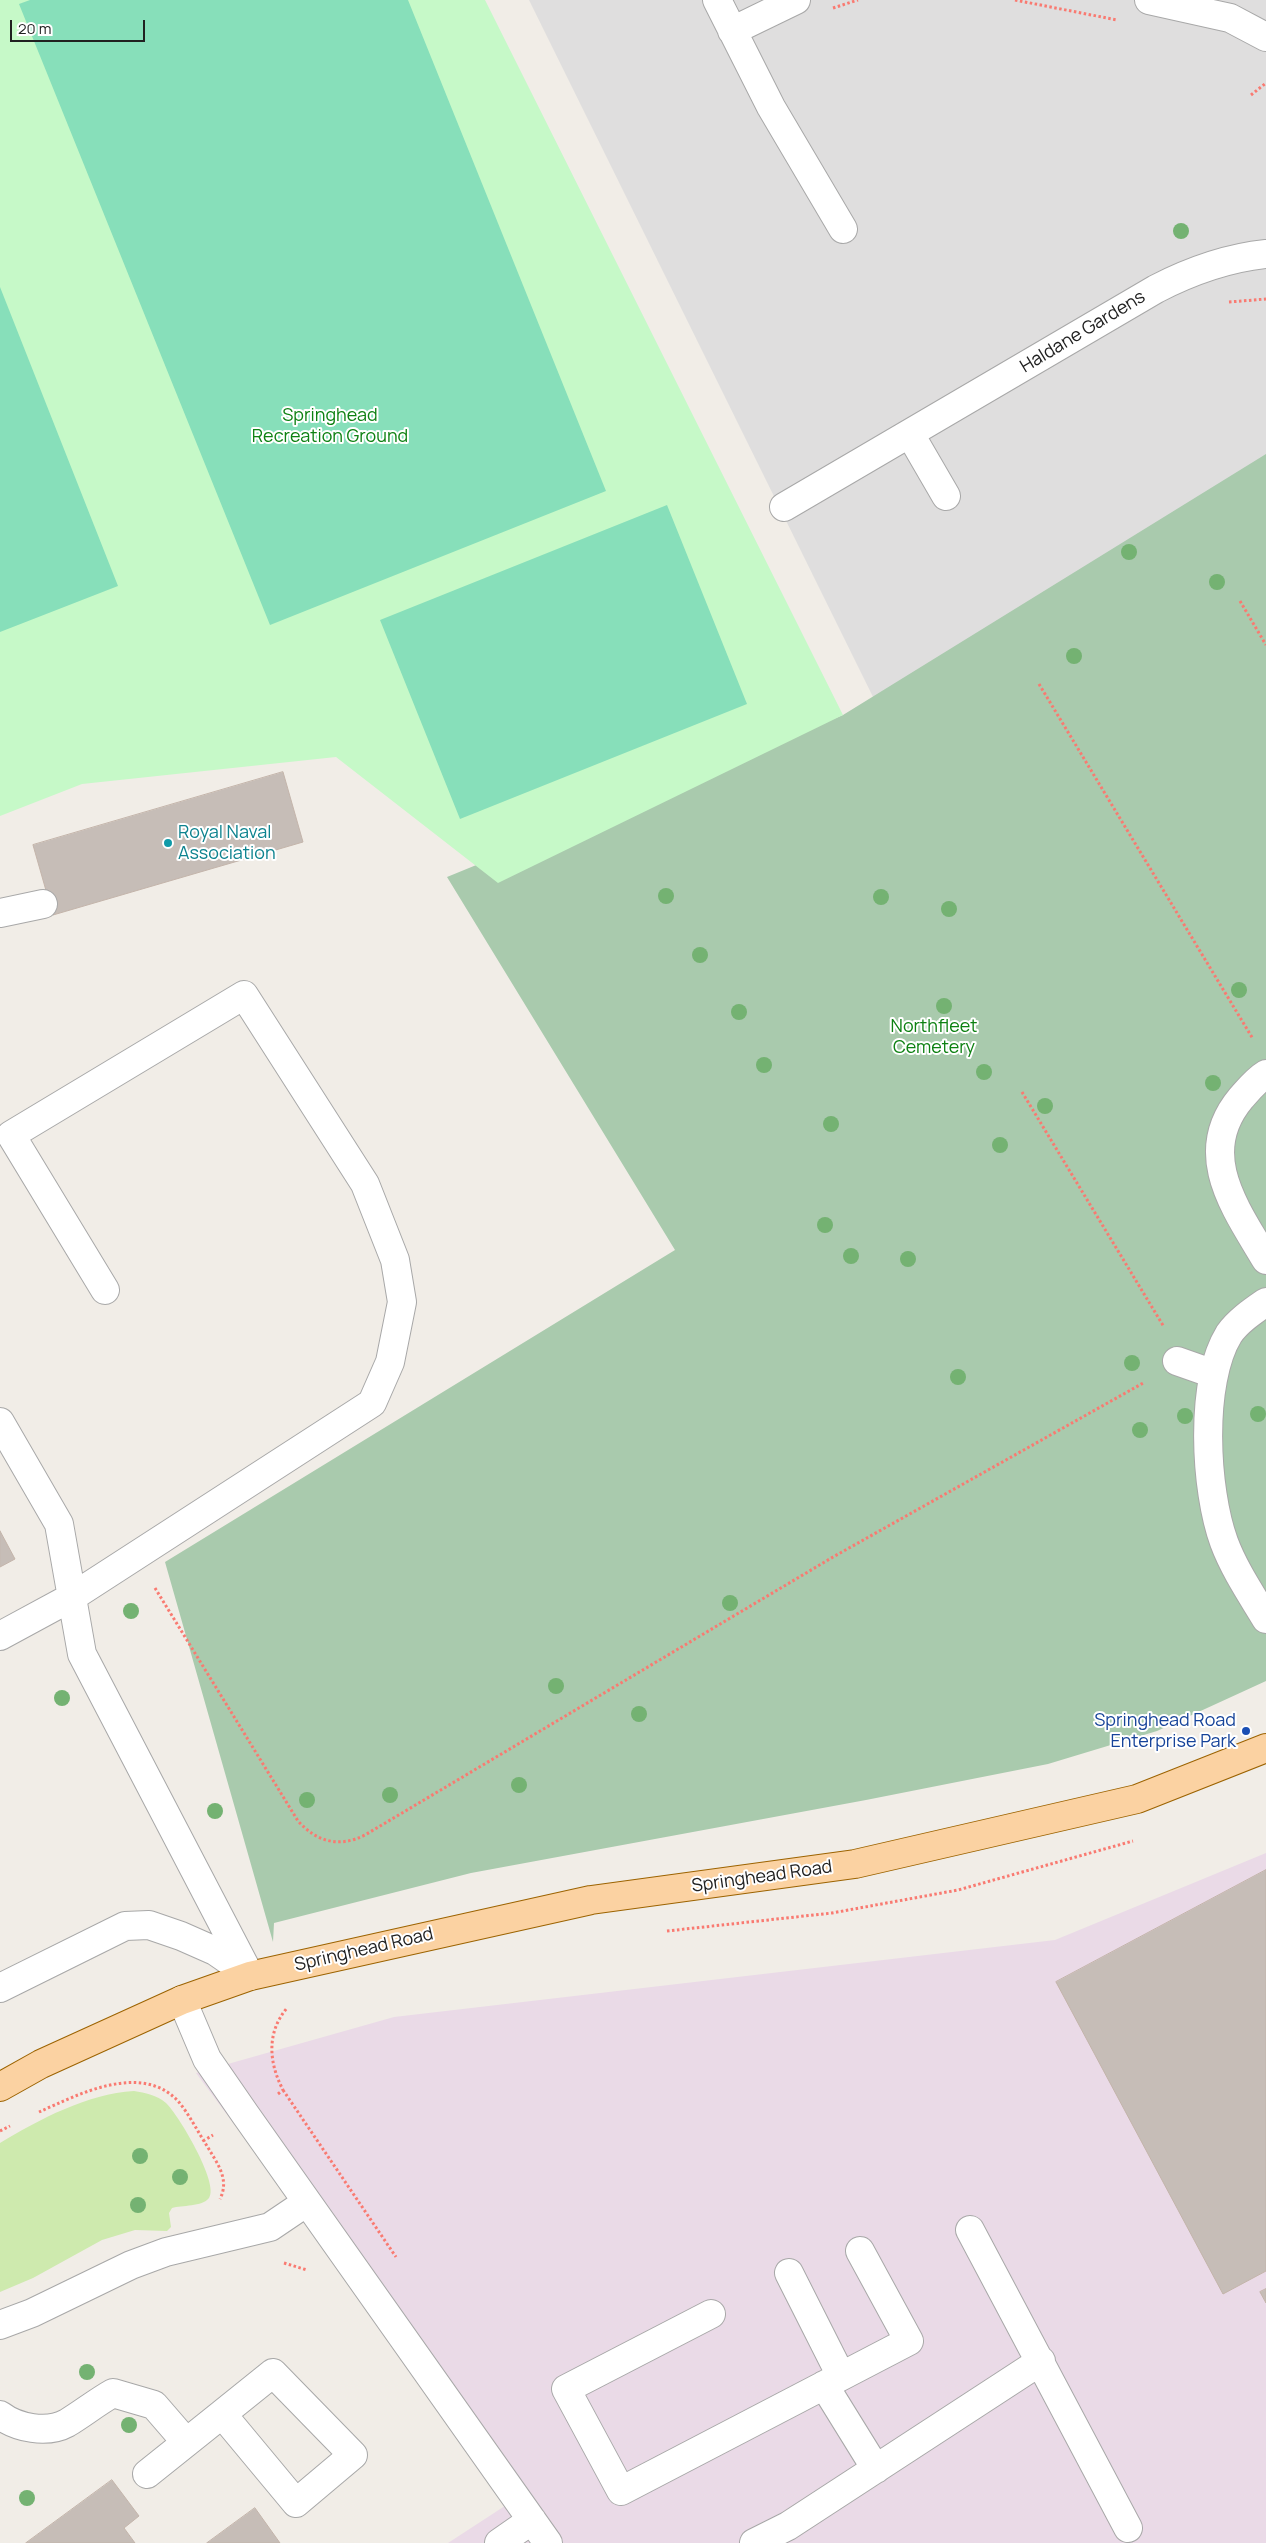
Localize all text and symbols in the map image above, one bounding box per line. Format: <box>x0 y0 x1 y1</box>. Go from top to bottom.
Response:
scale bar <box>12 10 148 42</box>
text: 20 m <box>18 18 51 39</box>
street label: Haldane Gardens <box>1017 286 1149 378</box>
park label: Springhead Recreation Ground <box>252 405 408 448</box>
place label: Royal Naval Association <box>178 822 276 864</box>
marker: Royal Naval Association <box>162 837 174 849</box>
park label: Northfleet Cemetery <box>891 1016 977 1058</box>
place label: Springhead Road Enterprise Park <box>1094 1710 1236 1752</box>
marker: Springhead Road Enterprise Park <box>1240 1725 1252 1737</box>
street label: Springhead Road <box>690 1856 834 1898</box>
street label: Springhead Road <box>293 1924 435 1976</box>

